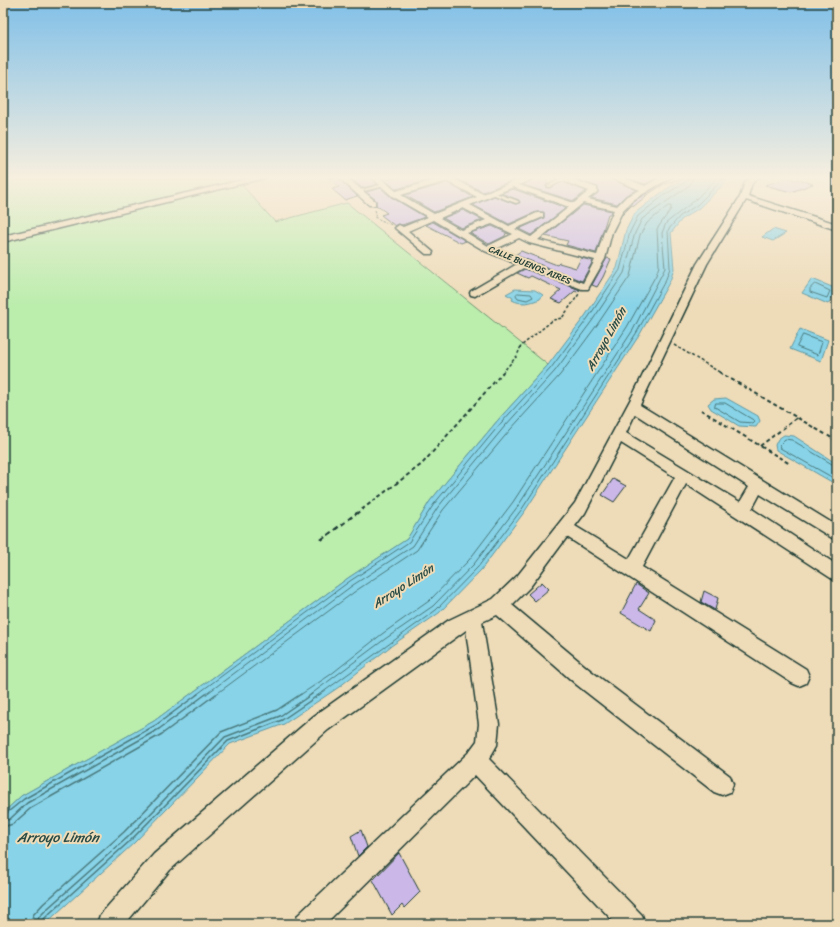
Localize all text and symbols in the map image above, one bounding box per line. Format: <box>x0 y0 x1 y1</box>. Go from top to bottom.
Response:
street label: CALLE BUENOS AIRES <box>486 241 574 289</box>
water label: Arroyo Limón <box>579 302 633 376</box>
water label: Arroyo Limón <box>367 557 440 615</box>
water label: Arroyo Limón <box>16 825 100 850</box>

